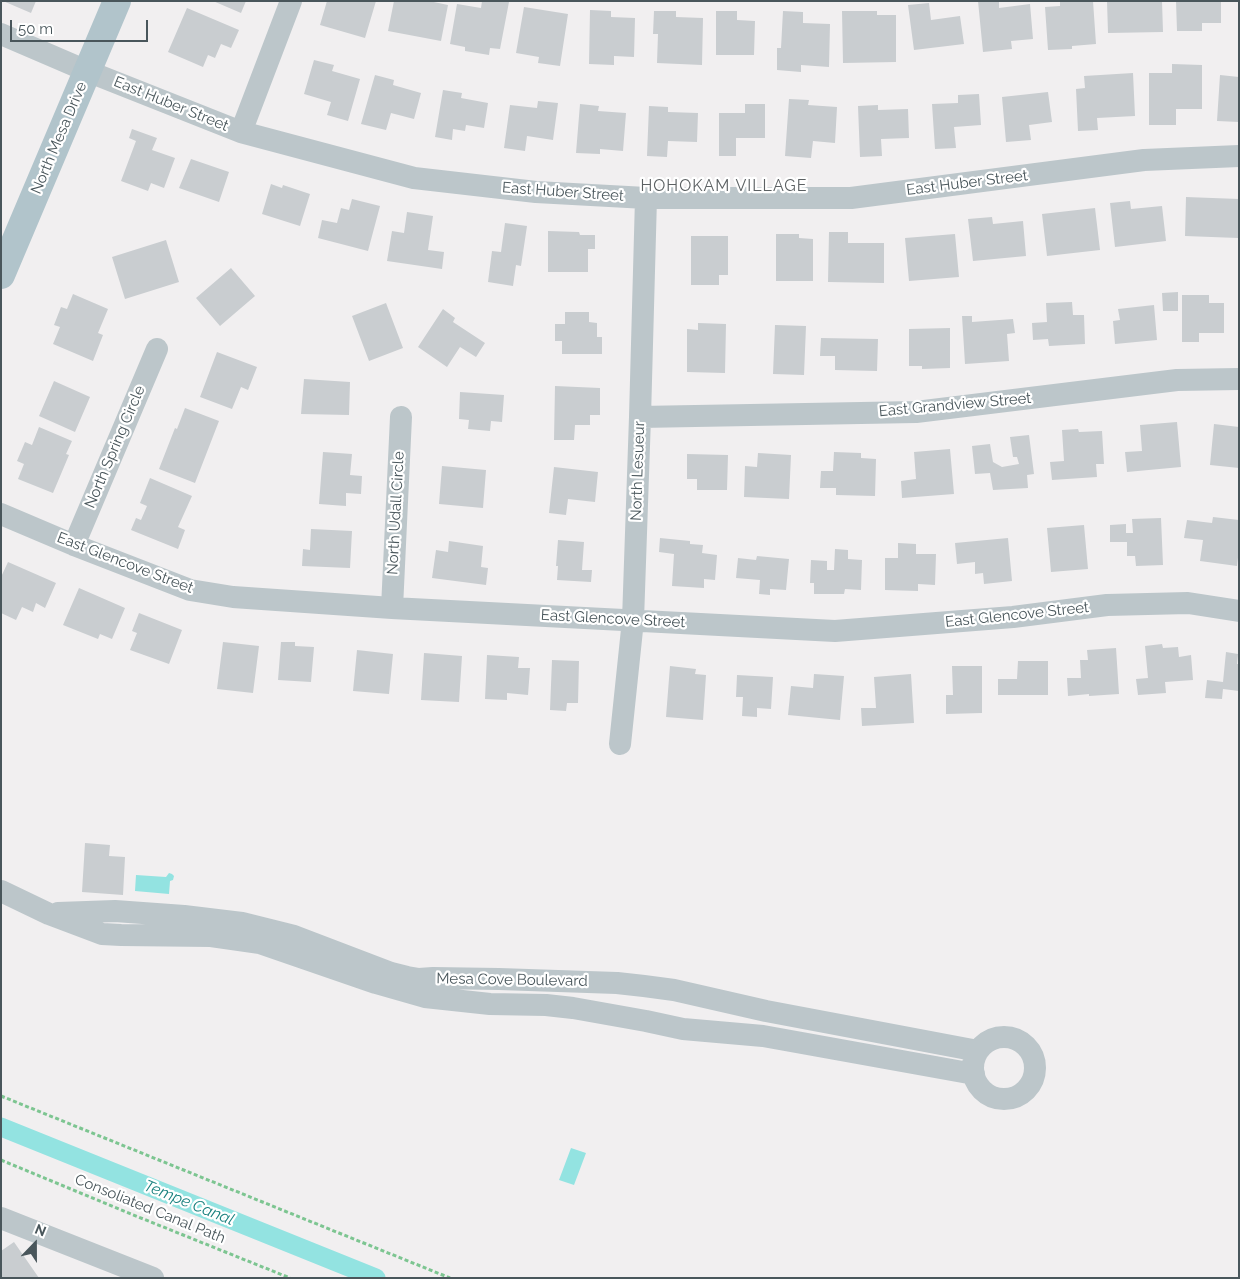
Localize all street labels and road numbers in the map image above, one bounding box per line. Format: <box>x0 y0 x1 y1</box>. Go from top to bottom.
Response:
street label: East Huber Street <box>111 73 231 135</box>
street label: North Mesa Drive <box>27 79 91 197</box>
street label: East Huber Street <box>905 167 1029 199</box>
street label: East Huber Street <box>501 179 625 205</box>
street label: North Spring Circle <box>81 383 149 511</box>
street label: East Grandview Street <box>878 389 1032 421</box>
street label: North Lesueur <box>627 421 649 521</box>
street label: North Udall Circle <box>384 451 408 575</box>
street label: East Glencove Street <box>54 529 196 597</box>
street label: East Glencove Street <box>944 598 1090 632</box>
street label: East Glencove Street <box>540 606 686 632</box>
street label: Mesa Cove Boulevard <box>436 970 588 990</box>
street label: Consoliated Canal Path <box>72 1171 228 1247</box>

